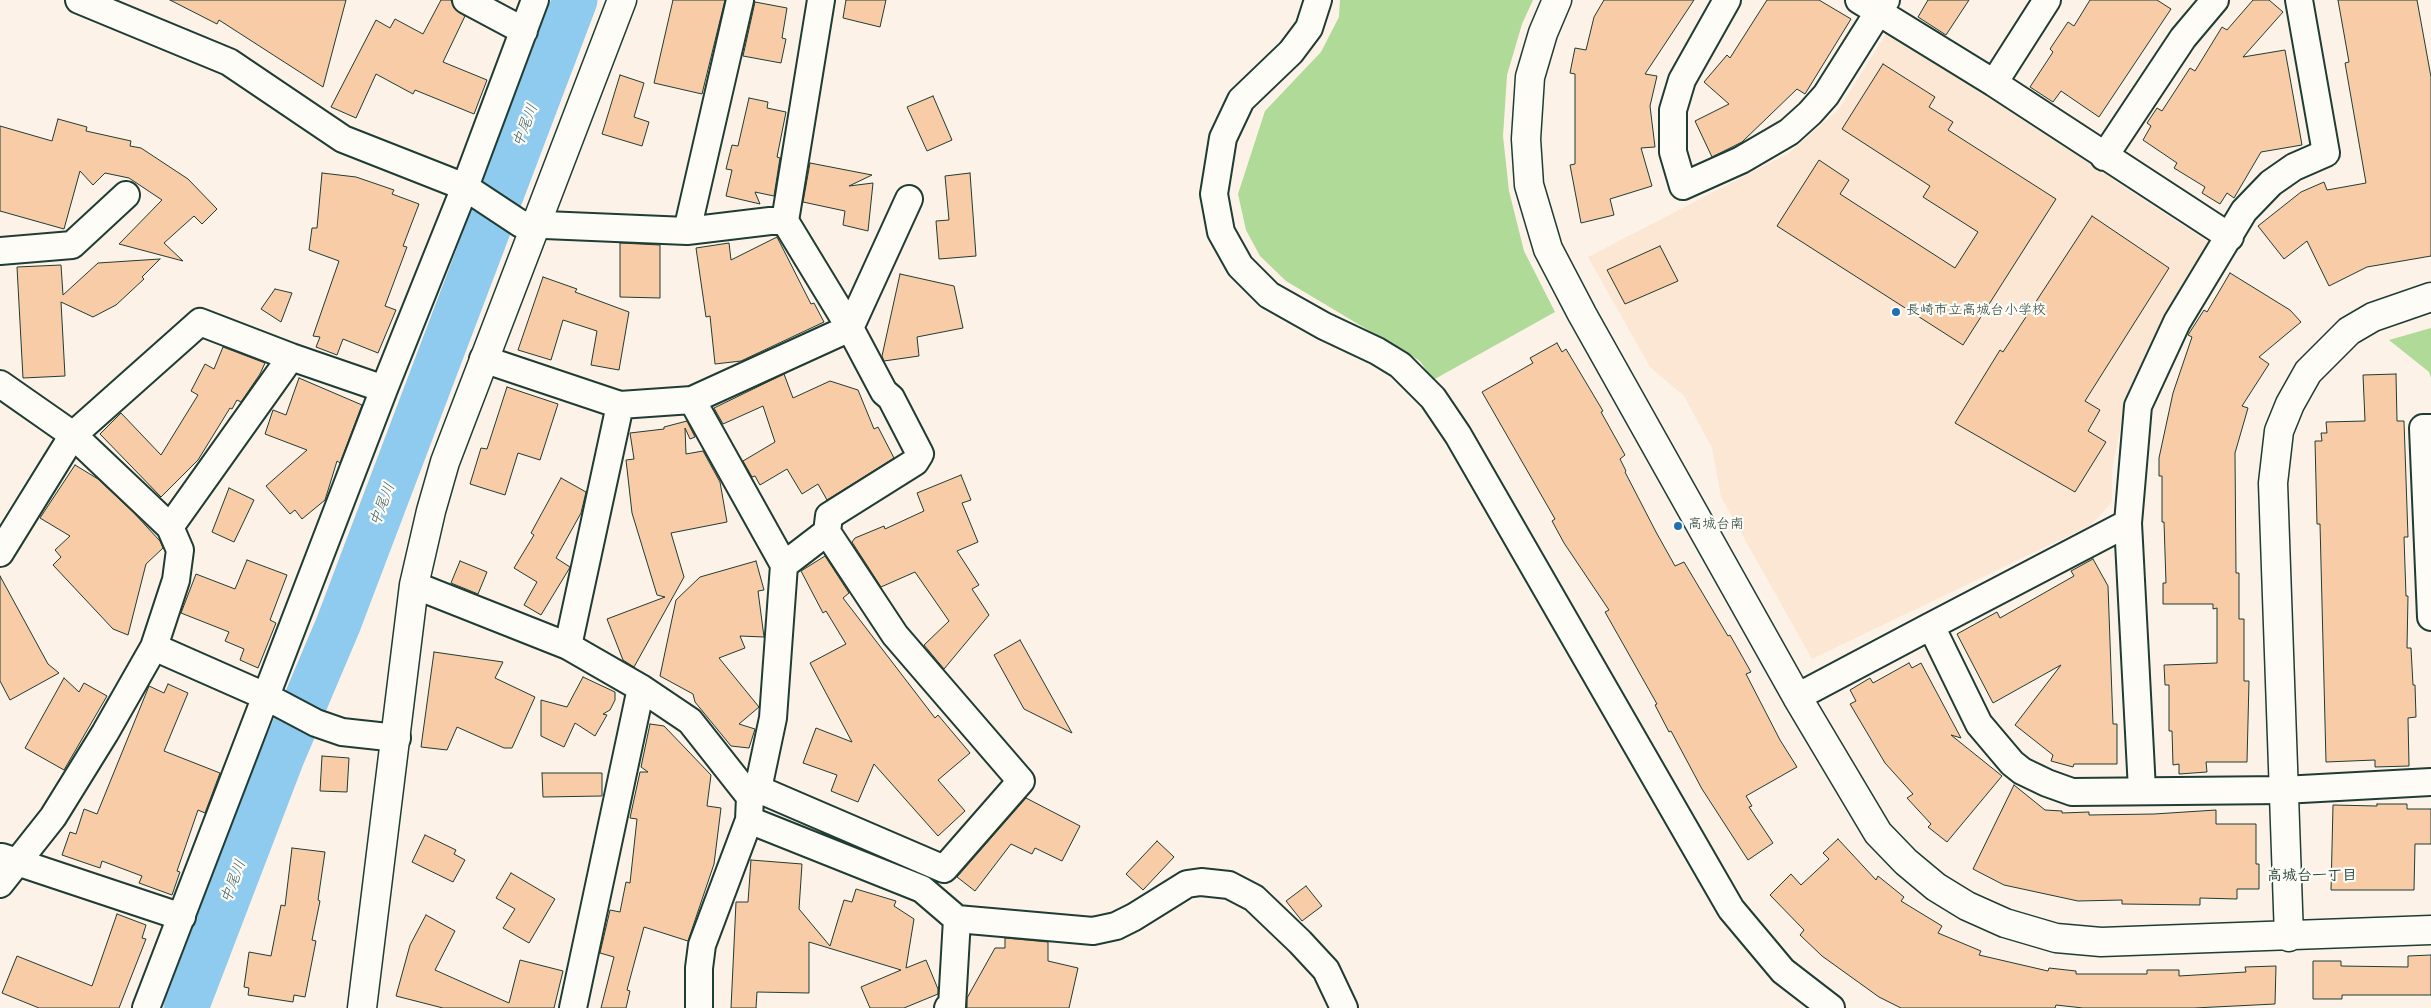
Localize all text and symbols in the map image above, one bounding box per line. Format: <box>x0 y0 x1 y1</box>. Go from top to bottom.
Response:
water label: 中尾川 <box>511 102 543 150</box>
place label: 長崎市立高城台小学校 <box>1906 304 2046 320</box>
marker: 長崎市立高城台小学校 <box>1890 306 1902 318</box>
water label: 中尾川 <box>368 481 400 529</box>
place label: 高城台南 <box>1688 518 1744 534</box>
marker: 高城台南 <box>1672 520 1684 532</box>
water label: 中尾川 <box>219 858 251 906</box>
district label: 高城台一丁目 <box>2267 868 2357 886</box>

